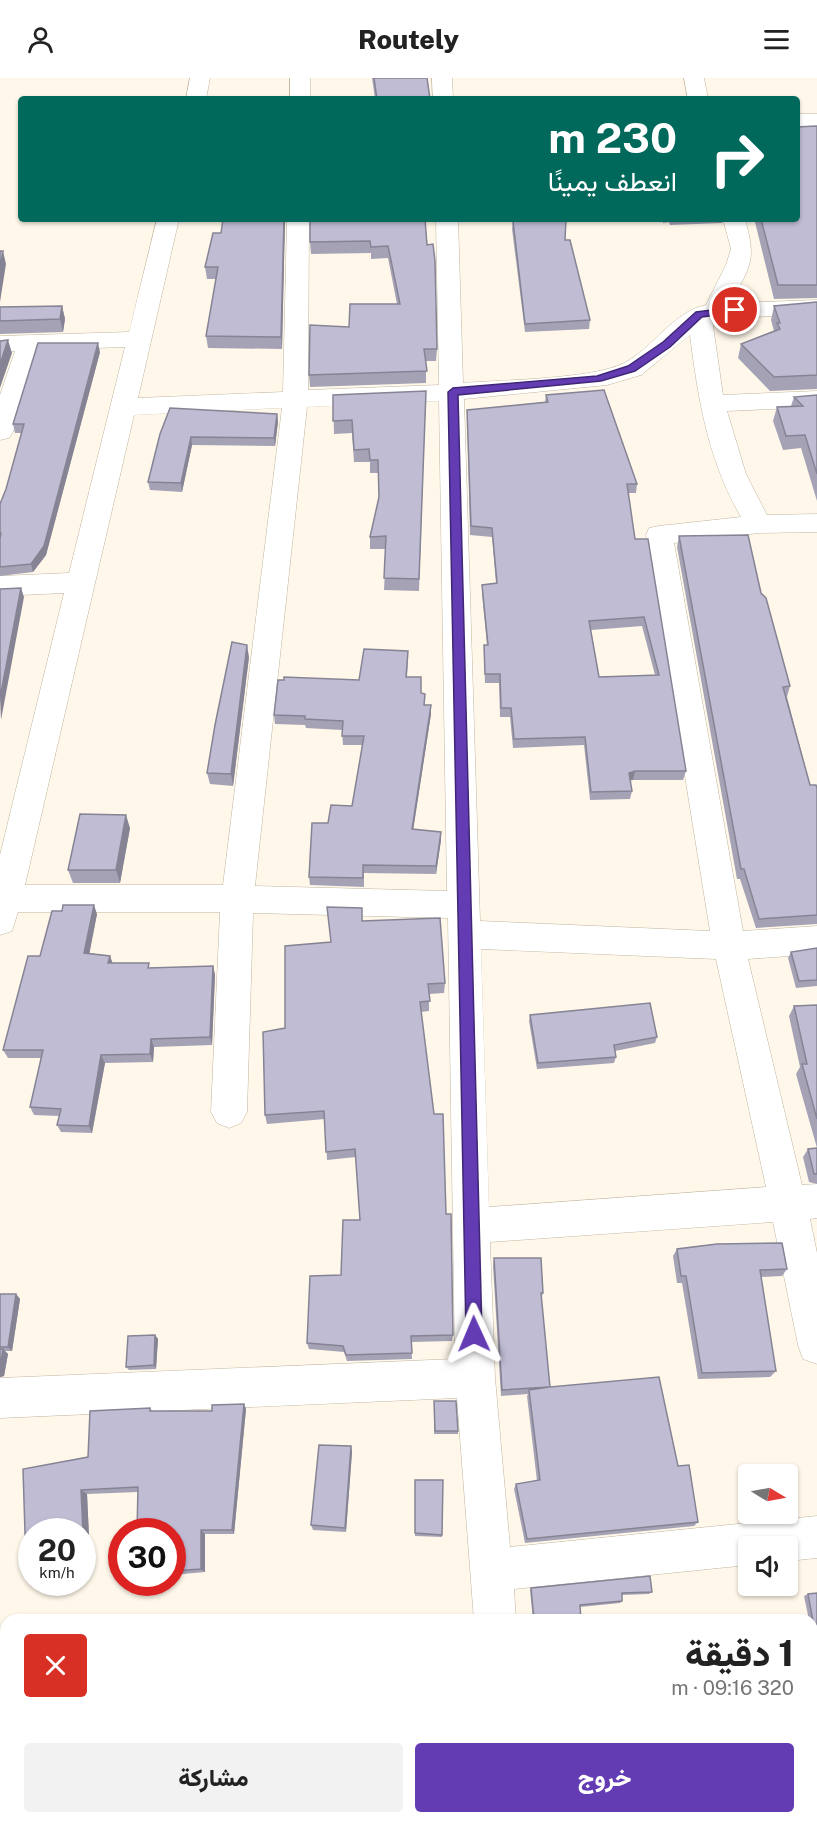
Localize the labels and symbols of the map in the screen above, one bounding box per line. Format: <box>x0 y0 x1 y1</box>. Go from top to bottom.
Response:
pin <box>709 284 760 335</box>
position arrow <box>442 1302 506 1366</box>
north arrow <box>738 1464 798 1524</box>
speed limit sign: 30 <box>108 1518 186 1596</box>

